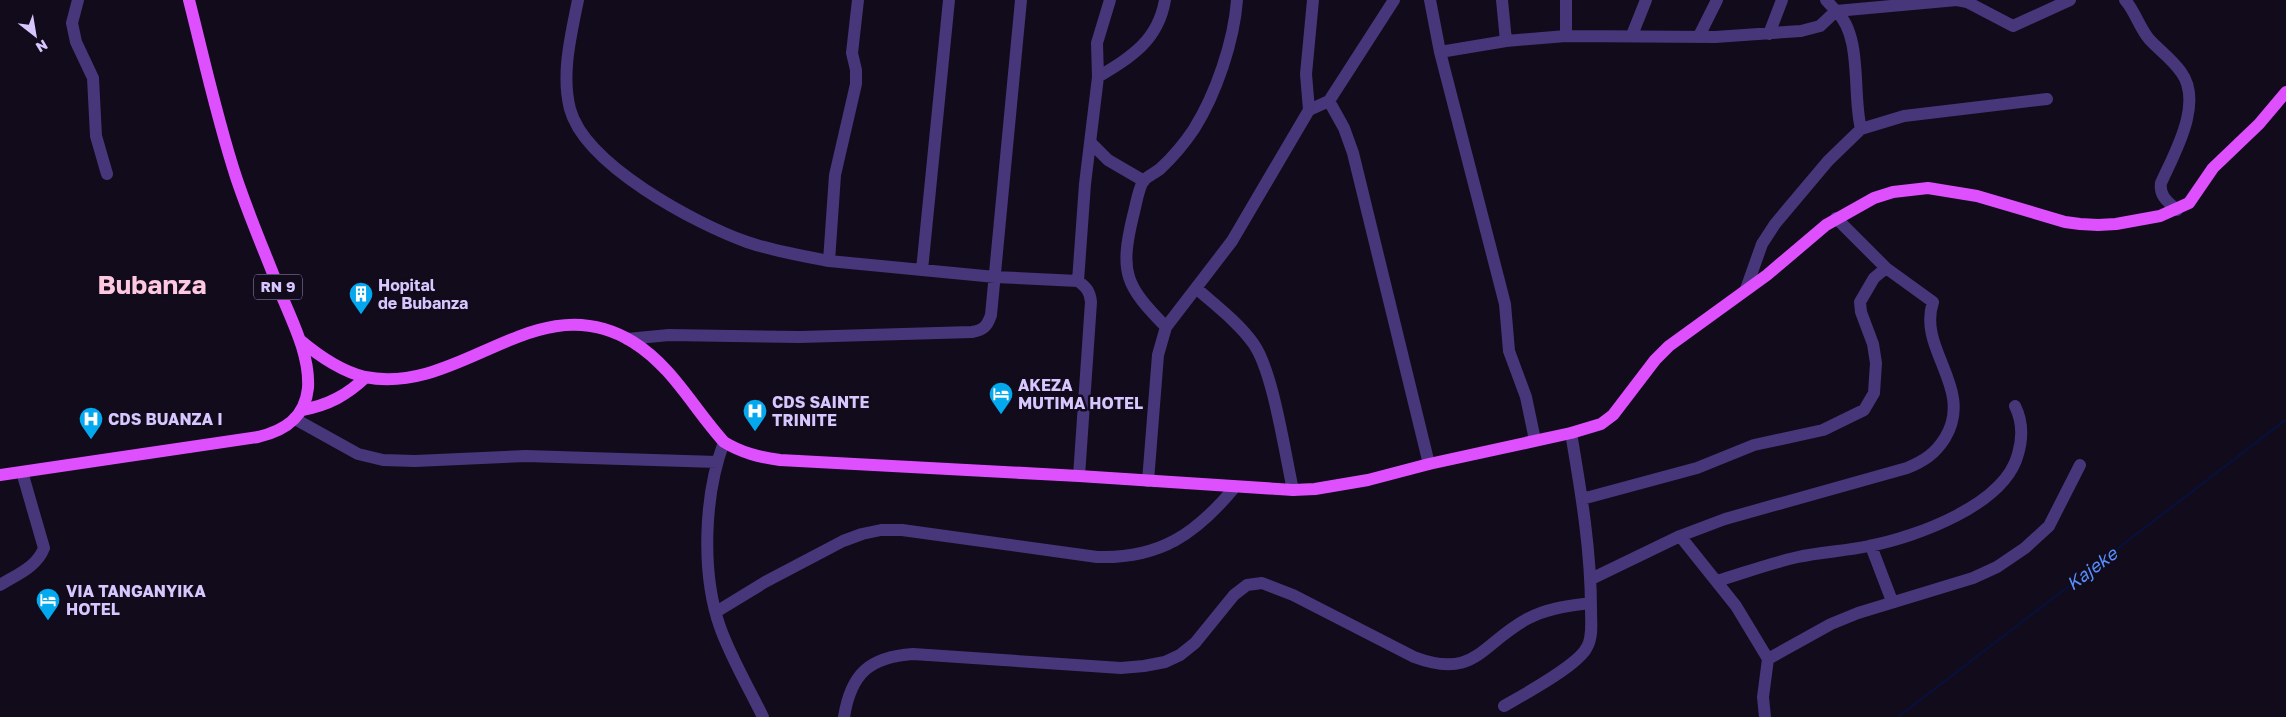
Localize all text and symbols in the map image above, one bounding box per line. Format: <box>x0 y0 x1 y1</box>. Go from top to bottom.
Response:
north arrow <box>10 10 60 60</box>
text: N <box>33 37 51 57</box>
district label: Bubanza <box>98 269 206 300</box>
road number: RN 9 <box>254 274 302 300</box>
place label: Hopital de Bubanza <box>378 275 468 313</box>
building icon: Hopital de Bubanza <box>348 281 374 315</box>
place label: AKEZA MUTIMA HOTEL <box>1018 375 1143 413</box>
hotel icon: AKEZA MUTIMA HOTEL <box>988 381 1014 415</box>
place label: CDS SAINTE TRINITE <box>772 392 869 430</box>
hospital icon: CDS SAINTE TRINITE <box>742 398 768 432</box>
hospital icon: CDS BUANZA I <box>78 406 104 440</box>
place label: CDS BUANZA I <box>108 409 223 429</box>
water label: Kajeke <box>2062 541 2122 594</box>
place label: VIA TANGANYIKA HOTEL <box>66 581 206 619</box>
hotel icon: VIA TANGANYIKA HOTEL <box>35 587 61 621</box>

